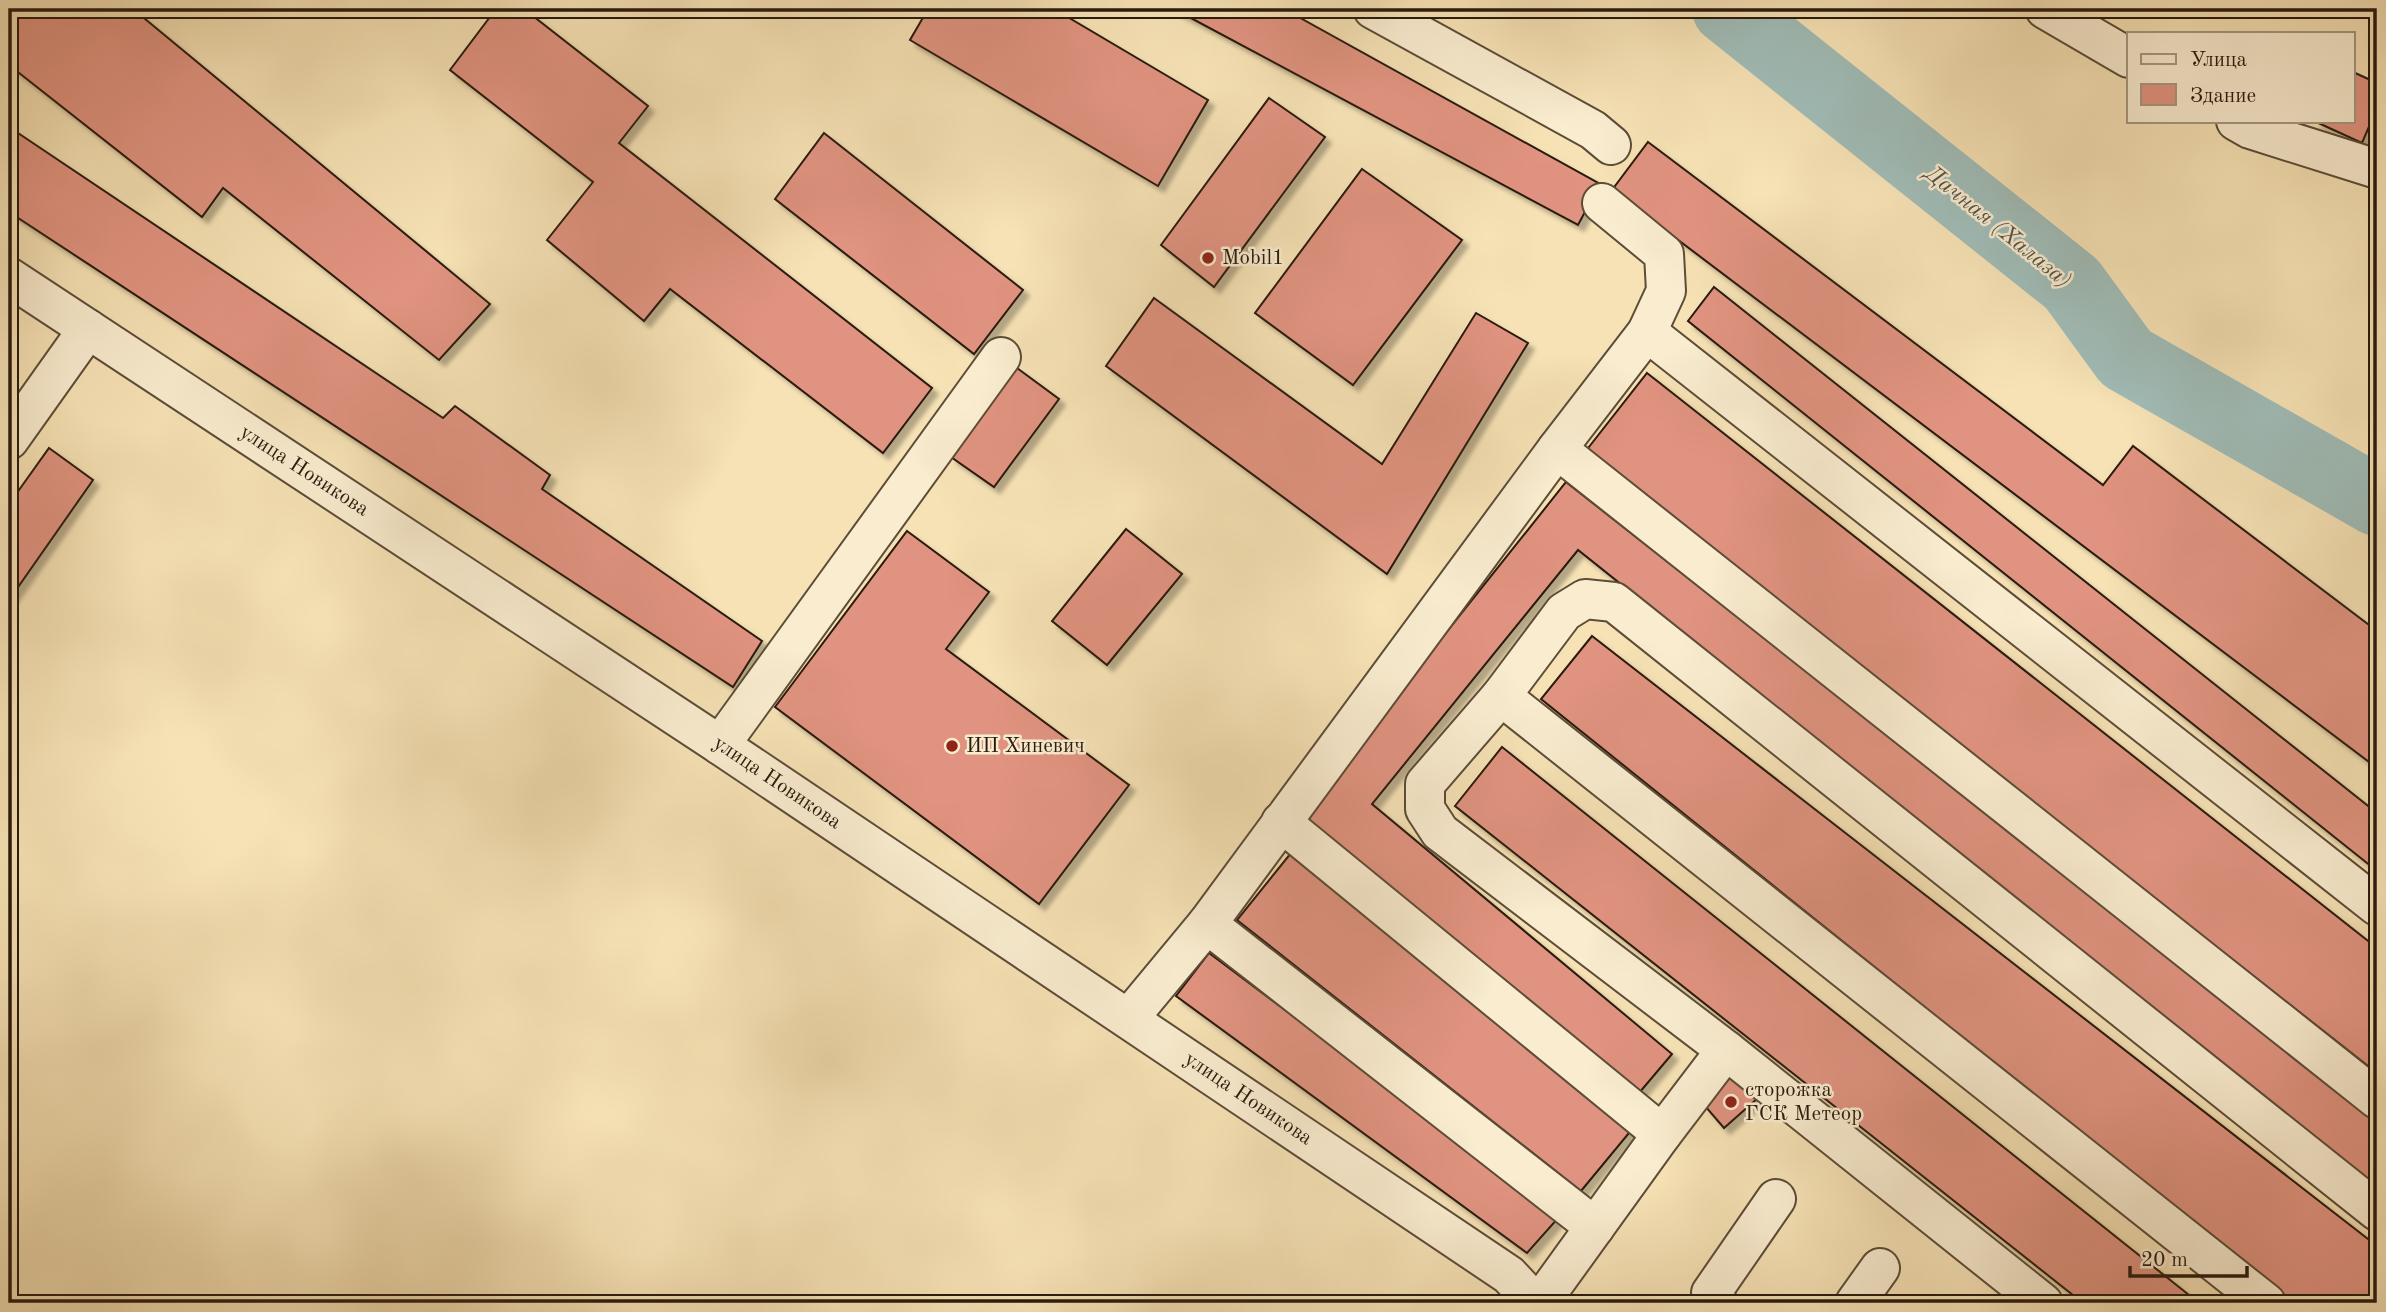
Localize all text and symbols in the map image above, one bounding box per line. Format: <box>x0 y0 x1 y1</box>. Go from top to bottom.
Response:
legend <box>2127 32 2354 122</box>
text: Улица <box>2190 50 2247 71</box>
text: Здание <box>2190 86 2256 107</box>
water label: Дачная (Халаза) <box>1918 160 2075 293</box>
place label: Mobil1 <box>1222 248 1284 269</box>
marker: Mobil1 <box>1200 250 1216 266</box>
street label: улица Новикова <box>236 422 372 520</box>
street label: улица Новикова <box>709 733 845 833</box>
place label: ИП Хиневич <box>966 736 1085 757</box>
marker: ИП Хиневич <box>944 738 960 754</box>
street label: улица Новикова <box>1180 1049 1316 1149</box>
place label: сторожка ГСК Метеор <box>1745 1080 1862 1125</box>
marker: сторожка ГСК Метеор <box>1723 1094 1739 1110</box>
scale bar <box>2130 1235 2248 1279</box>
text: 20 m <box>2141 1250 2188 1271</box>

